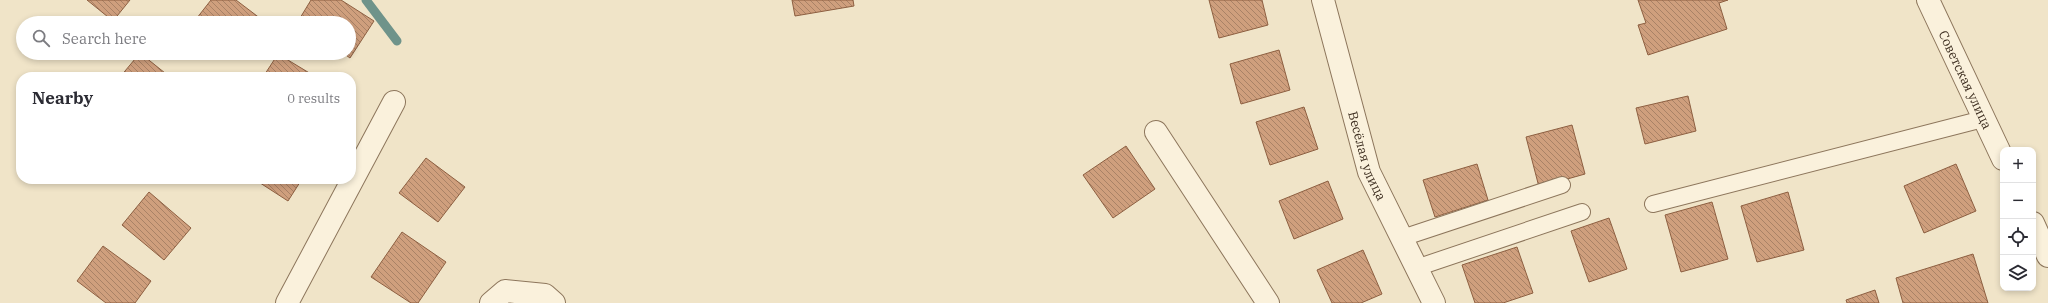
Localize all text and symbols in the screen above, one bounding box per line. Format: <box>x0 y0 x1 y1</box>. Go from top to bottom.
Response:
search box <box>16 16 356 60</box>
icon: search <box>30 27 52 49</box>
street label: Советская улица <box>1935 27 1996 132</box>
text: Search here <box>62 29 147 48</box>
text: Nearby <box>32 87 93 109</box>
text: 0 results <box>287 90 340 107</box>
street label: Весёлая улица <box>1345 109 1390 203</box>
map controls <box>2000 147 2036 291</box>
button: + <box>2000 147 2036 183</box>
button: − <box>2000 183 2036 219</box>
button: locate <box>2000 219 2036 255</box>
button: layers <box>2000 255 2036 291</box>

